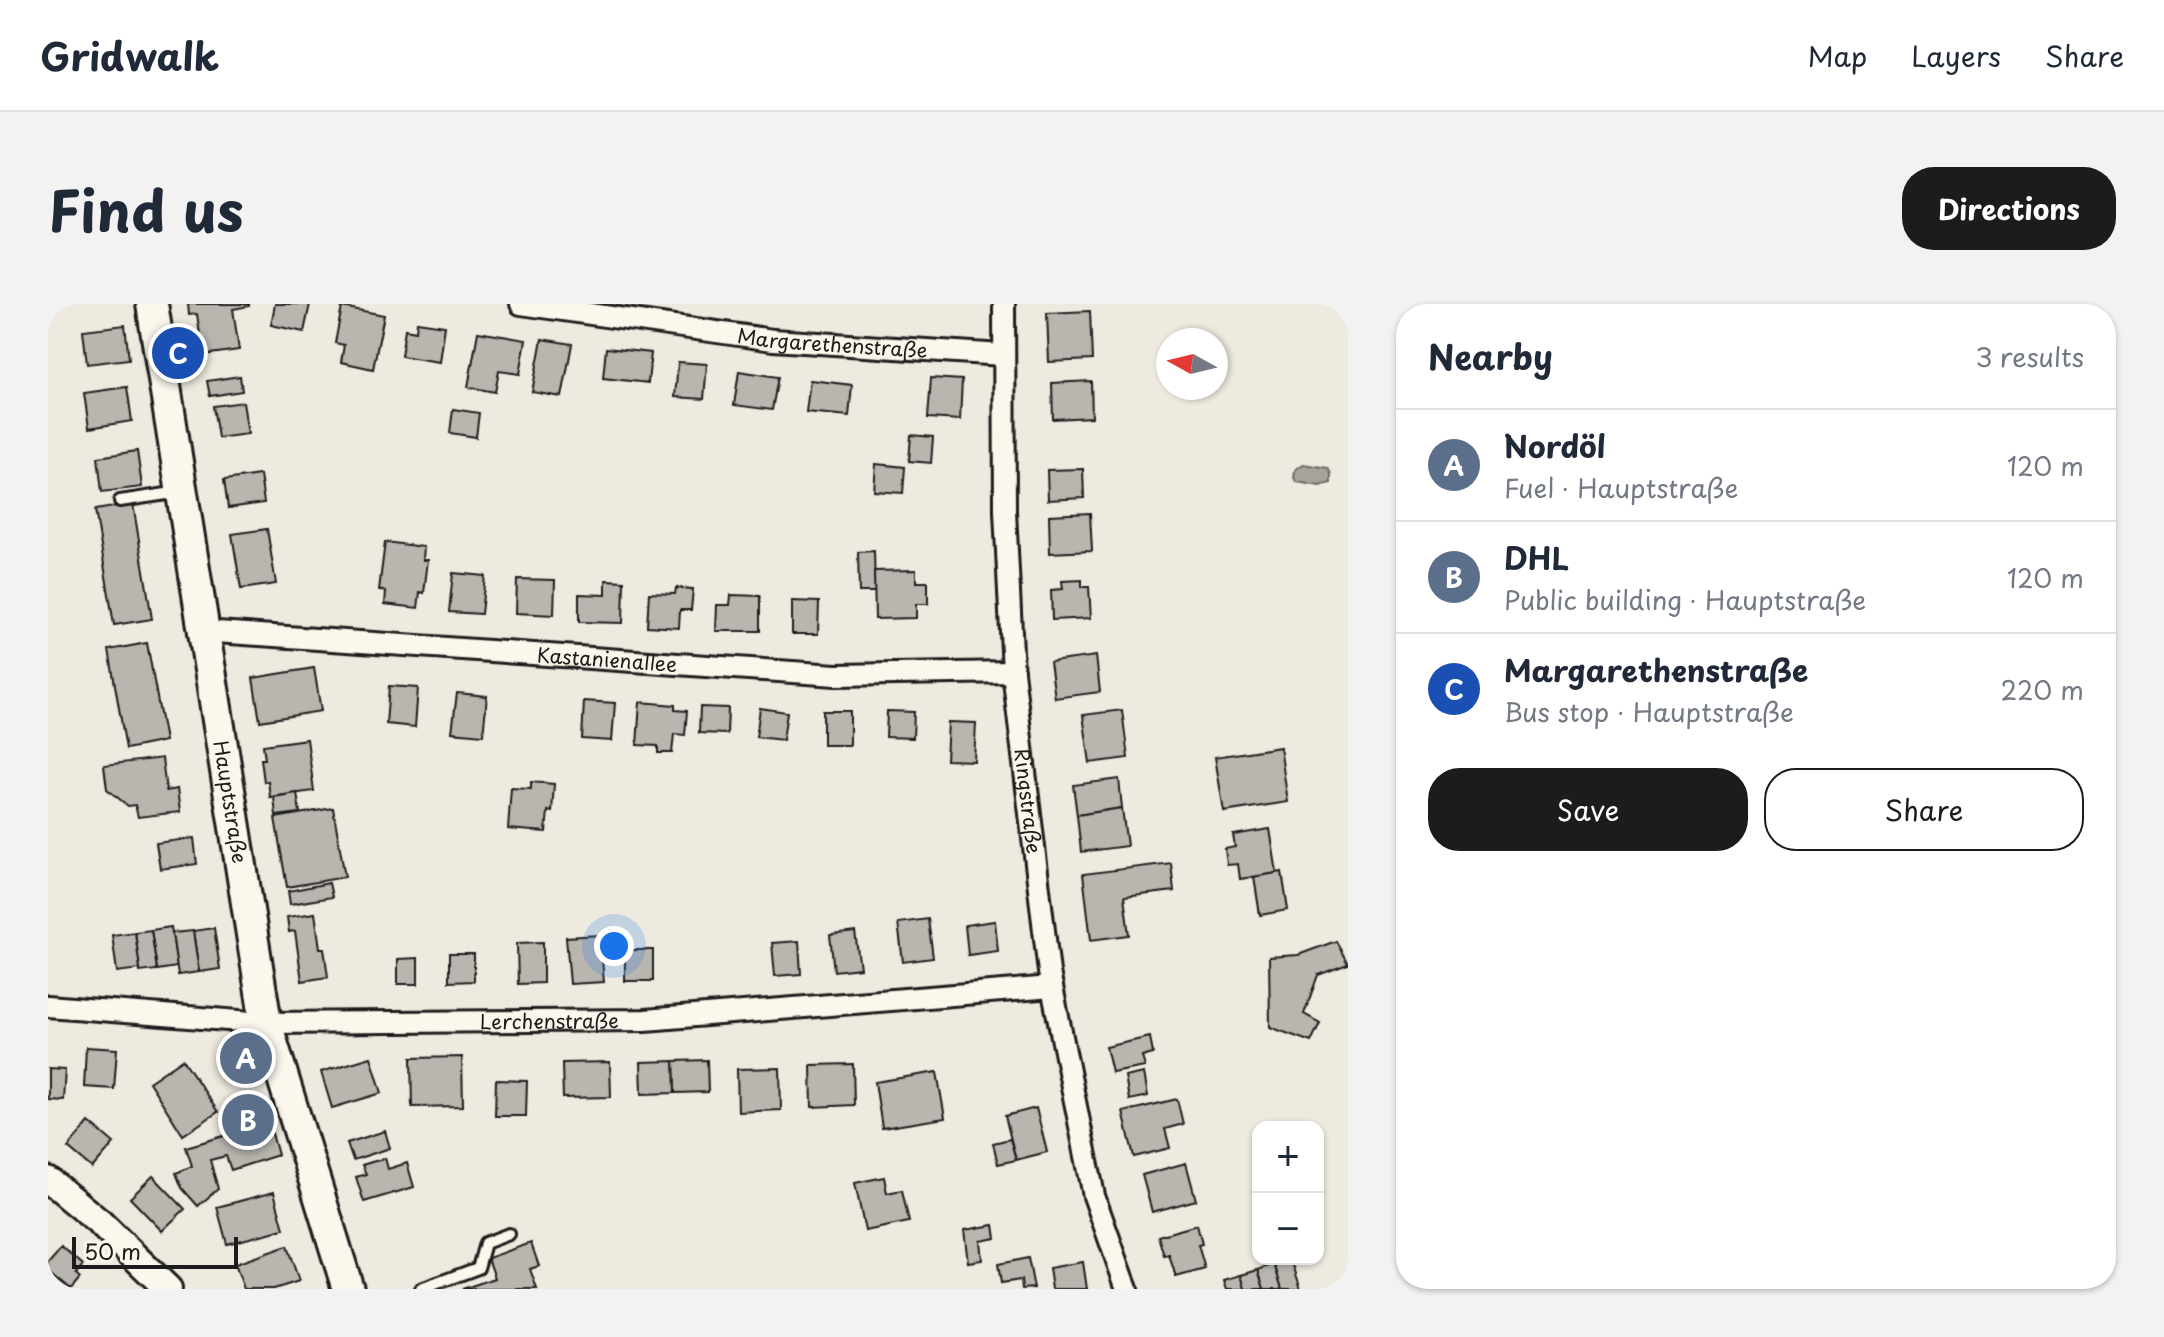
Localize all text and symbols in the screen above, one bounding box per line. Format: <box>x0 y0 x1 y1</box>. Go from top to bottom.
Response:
text: Gridwalk <box>40 27 219 84</box>
text: Map <box>1807 34 1867 77</box>
text: Layers <box>1911 34 2001 77</box>
text: Share <box>2045 34 2124 77</box>
text: Find us <box>48 166 244 251</box>
button: Directions <box>1902 167 2116 250</box>
street label: Margarethenstraße <box>735 320 928 365</box>
pin: C <box>152 323 204 383</box>
north arrow <box>1156 328 1228 400</box>
text: Nearby <box>1428 330 1553 382</box>
text: 3 results <box>1976 337 2084 376</box>
text: Nordöl <box>1504 423 1606 468</box>
text: A <box>1444 446 1464 485</box>
text: 120 m <box>2007 446 2084 485</box>
text: Fuel · Hauptstraße <box>1504 468 1738 507</box>
text: DHL <box>1504 535 1569 580</box>
text: B <box>1445 558 1463 597</box>
text: 120 m <box>2007 558 2084 597</box>
text: Public building · Hauptstraße <box>1504 580 1866 619</box>
street label: Kastanienallee <box>536 639 678 679</box>
text: Margarethenstraße <box>1504 647 1808 692</box>
text: C <box>1444 670 1464 709</box>
text: 220 m <box>2000 670 2084 709</box>
text: Bus stop · Hauptstraße <box>1504 692 1794 731</box>
street label: Hauptstraße <box>206 738 255 865</box>
street label: Ringstraße <box>1007 747 1050 855</box>
button: Save <box>1428 768 1748 851</box>
button: Share <box>1764 768 2084 851</box>
your location <box>594 926 634 966</box>
street label: Lerchenstraße <box>480 1005 619 1036</box>
pin: A <box>220 1028 272 1088</box>
pin: B <box>222 1090 274 1150</box>
map controls <box>1252 1121 1324 1265</box>
button: + <box>1252 1121 1324 1193</box>
button: − <box>1252 1193 1324 1265</box>
scale bar <box>72 1233 238 1269</box>
text: 50 m <box>84 1234 141 1267</box>

